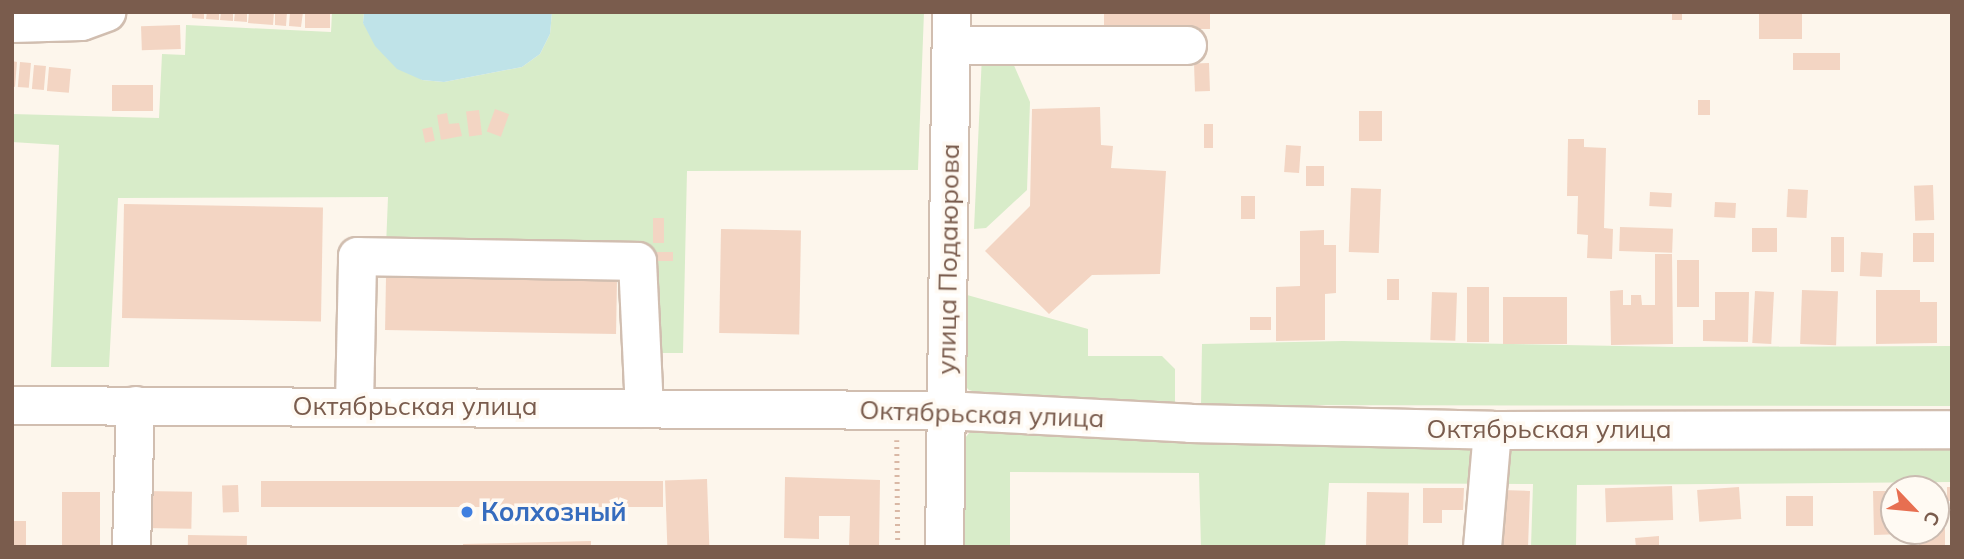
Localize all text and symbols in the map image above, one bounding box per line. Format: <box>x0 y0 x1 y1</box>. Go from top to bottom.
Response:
street label: улица Подаюрова <box>930 143 966 375</box>
street label: Октябрьская улица <box>292 390 538 422</box>
street label: Октябрьская улица <box>859 394 1105 434</box>
street label: Октябрьская улица <box>1426 413 1672 445</box>
north arrow <box>1880 475 1950 545</box>
place label: Колхозный <box>481 496 627 528</box>
marker: Колхозный <box>459 504 475 520</box>
text: С <box>1918 507 1946 529</box>

